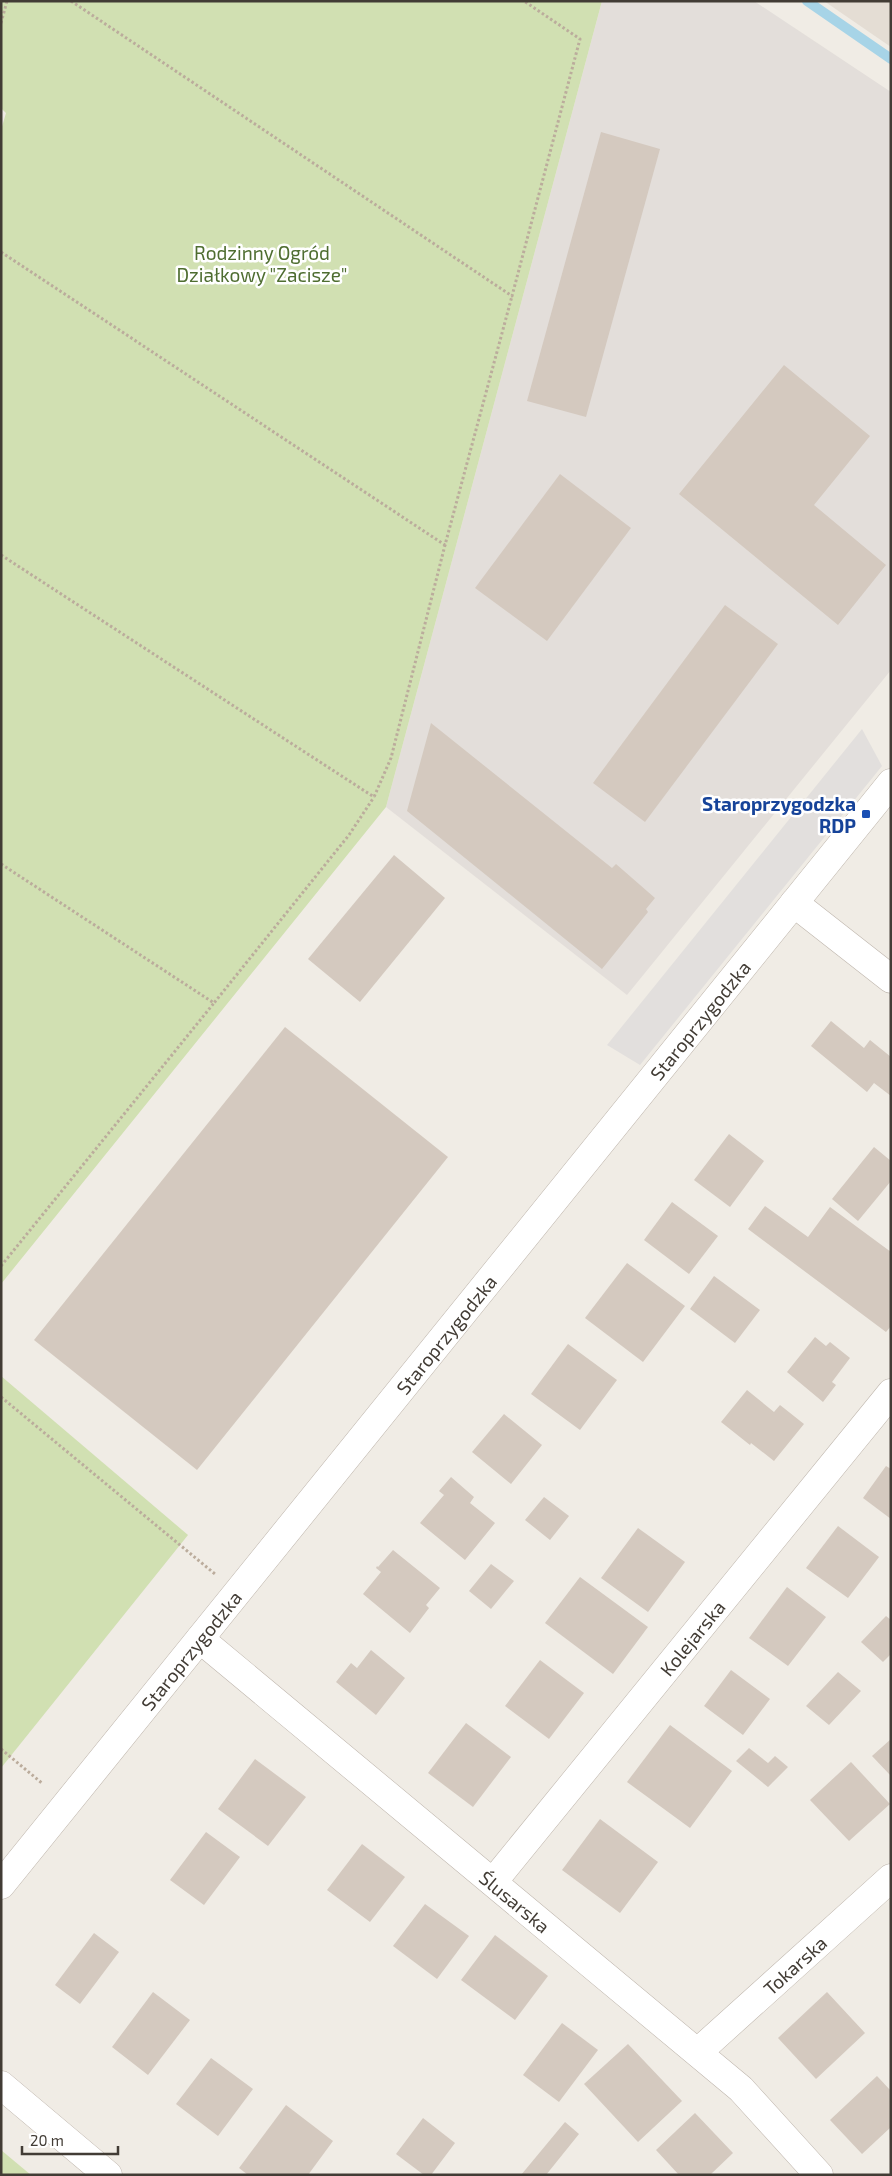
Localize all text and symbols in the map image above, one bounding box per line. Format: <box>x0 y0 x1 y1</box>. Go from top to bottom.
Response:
park label: Rodzinny Ogród Działkowy "Zacisze" <box>176 241 348 286</box>
place label: Staroprzygodzka RDP <box>702 792 856 837</box>
marker: Staroprzygodzka RDP <box>860 808 872 820</box>
street label: Staroprzygodzka <box>645 956 755 1084</box>
street label: Staroprzygodzka <box>391 1270 501 1399</box>
street label: Staroprzygodzka <box>136 1586 246 1714</box>
street label: Kolejarska <box>654 1595 729 1680</box>
street label: Ślusarska <box>475 1865 555 1937</box>
street label: Tokarska <box>758 1931 831 1999</box>
scale bar <box>22 2124 119 2156</box>
text: 20 m <box>30 2131 64 2149</box>

